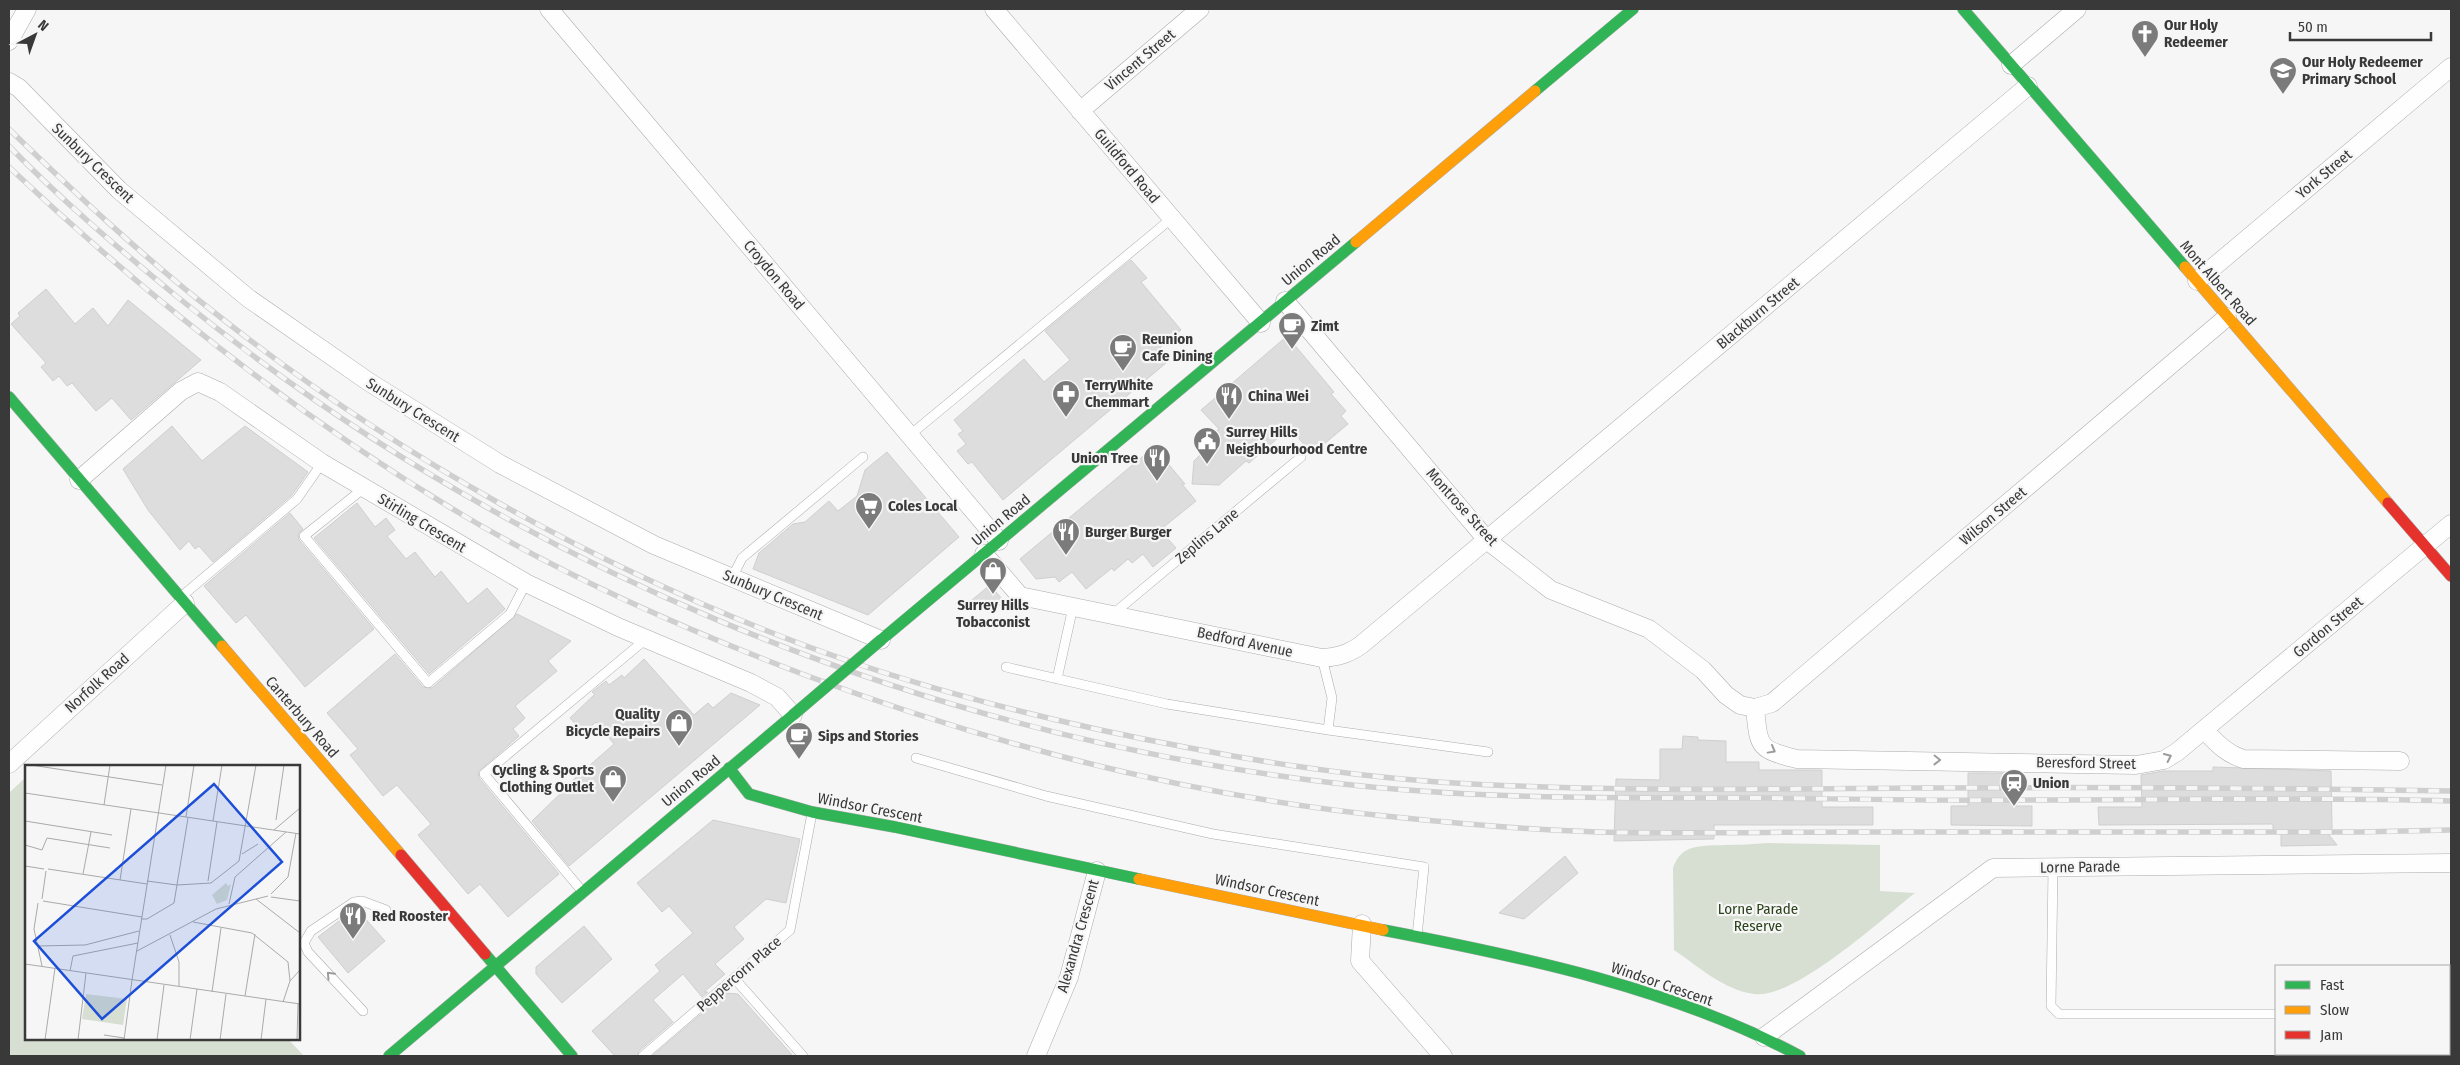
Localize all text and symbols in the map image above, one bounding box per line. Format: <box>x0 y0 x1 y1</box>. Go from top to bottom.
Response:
north arrow <box>10 10 60 60</box>
scale bar <box>2290 10 2431 42</box>
text: N <box>34 16 52 35</box>
place label: Our Holy Redeemer <box>2164 16 2228 51</box>
text: 50 m <box>2298 18 2328 36</box>
church icon: Our Holy Redeemer <box>2130 19 2160 58</box>
street label: Vincent Street <box>1101 25 1179 95</box>
place label: Our Holy Redeemer Primary School <box>2302 53 2423 88</box>
school or university icon: Our Holy Redeemer Primary School <box>2268 56 2298 95</box>
street label: Sunbury Crescent <box>48 119 138 207</box>
street label: Guildford Road <box>1091 125 1163 207</box>
street label: York Street <box>2293 145 2356 202</box>
street label: Union Road <box>1278 230 1344 290</box>
street label: Croydon Road <box>740 237 808 313</box>
street label: Mont Albert Road <box>2176 237 2260 329</box>
street label: Blackburn Street <box>1713 273 1803 353</box>
cafe icon: Zimt <box>1277 311 1307 350</box>
place label: Zimt <box>1311 317 1340 335</box>
place label: Reunion Cafe Dining <box>1142 330 1213 365</box>
cafe icon: Reunion Cafe Dining <box>1108 333 1138 372</box>
street label: Sunbury Crescent <box>363 374 463 446</box>
place label: TerryWhite Chemmart <box>1085 376 1154 411</box>
pharmacy icon: TerryWhite Chemmart <box>1051 379 1081 418</box>
restaurant icon: China Wei <box>1214 381 1244 420</box>
place label: China Wei <box>1248 387 1309 405</box>
place label: Surrey Hills Neighbourhood Centre <box>1226 423 1368 458</box>
public building icon: Surrey Hills Neighbourhood Centre <box>1192 426 1222 465</box>
restaurant icon: Union Tree <box>1142 443 1172 482</box>
place label: Union Tree <box>1071 449 1138 467</box>
street label: Montrose Street <box>1422 464 1502 550</box>
street label: Wilson Street <box>1956 483 2030 549</box>
street label: Stirling Crescent <box>375 490 470 557</box>
street label: Union Road <box>968 490 1034 550</box>
supermarket icon: Coles Local <box>854 491 884 530</box>
place label: Coles Local <box>888 497 958 515</box>
street label: Zeplins Lane <box>1172 504 1242 568</box>
restaurant icon: Burger Burger <box>1051 517 1081 556</box>
place label: Burger Burger <box>1085 523 1172 541</box>
shop icon: Surrey Hills Tobacconist <box>978 556 1008 595</box>
street label: Sunbury Crescent <box>720 566 826 624</box>
street label: Gordon Street <box>2289 593 2367 661</box>
place label: Surrey Hills Tobacconist <box>956 596 1031 631</box>
street label: Bedford Avenue <box>1195 623 1295 661</box>
street label: Norfolk Road <box>61 649 133 717</box>
street label: Canterbury Road <box>262 672 342 762</box>
place label: Quality Bicycle Repairs <box>566 705 661 740</box>
shop icon: Quality Bicycle Repairs <box>664 708 694 747</box>
cafe icon: Sips and Stories <box>784 721 814 760</box>
place label: Sips and Stories <box>818 727 919 745</box>
one-way arrow <box>1766 744 1775 754</box>
street label: Union Road <box>658 751 724 811</box>
street label: Beresford Street <box>2036 753 2136 773</box>
one-way arrow <box>2163 753 2172 763</box>
one-way arrow <box>1934 755 1942 766</box>
place label: Cycling & Sports Clothing Outlet <box>492 761 595 796</box>
shop icon: Cycling & Sports Clothing Outlet <box>598 764 628 803</box>
inset map <box>25 765 300 1040</box>
station icon: Union <box>1999 768 2029 807</box>
place label: Union <box>2033 774 2070 792</box>
street label: Windsor Crescent <box>816 789 924 827</box>
street label: Lorne Parade <box>2040 857 2120 877</box>
street label: Windsor Crescent <box>1213 870 1321 910</box>
street label: Alexandra Crescent <box>1053 877 1103 995</box>
park label: Lorne Parade Reserve <box>1718 900 1798 935</box>
restaurant icon: Red Rooster <box>338 901 368 940</box>
place label: Red Rooster <box>372 907 449 925</box>
street label: Peppercorn Place <box>693 932 785 1016</box>
street label: Windsor Crescent <box>1609 958 1715 1010</box>
legend <box>2275 965 2450 1055</box>
one-way arrow <box>327 972 336 981</box>
text: Fast <box>2320 976 2344 994</box>
text: Slow <box>2320 1001 2349 1019</box>
text: Jam <box>2320 1026 2343 1044</box>

